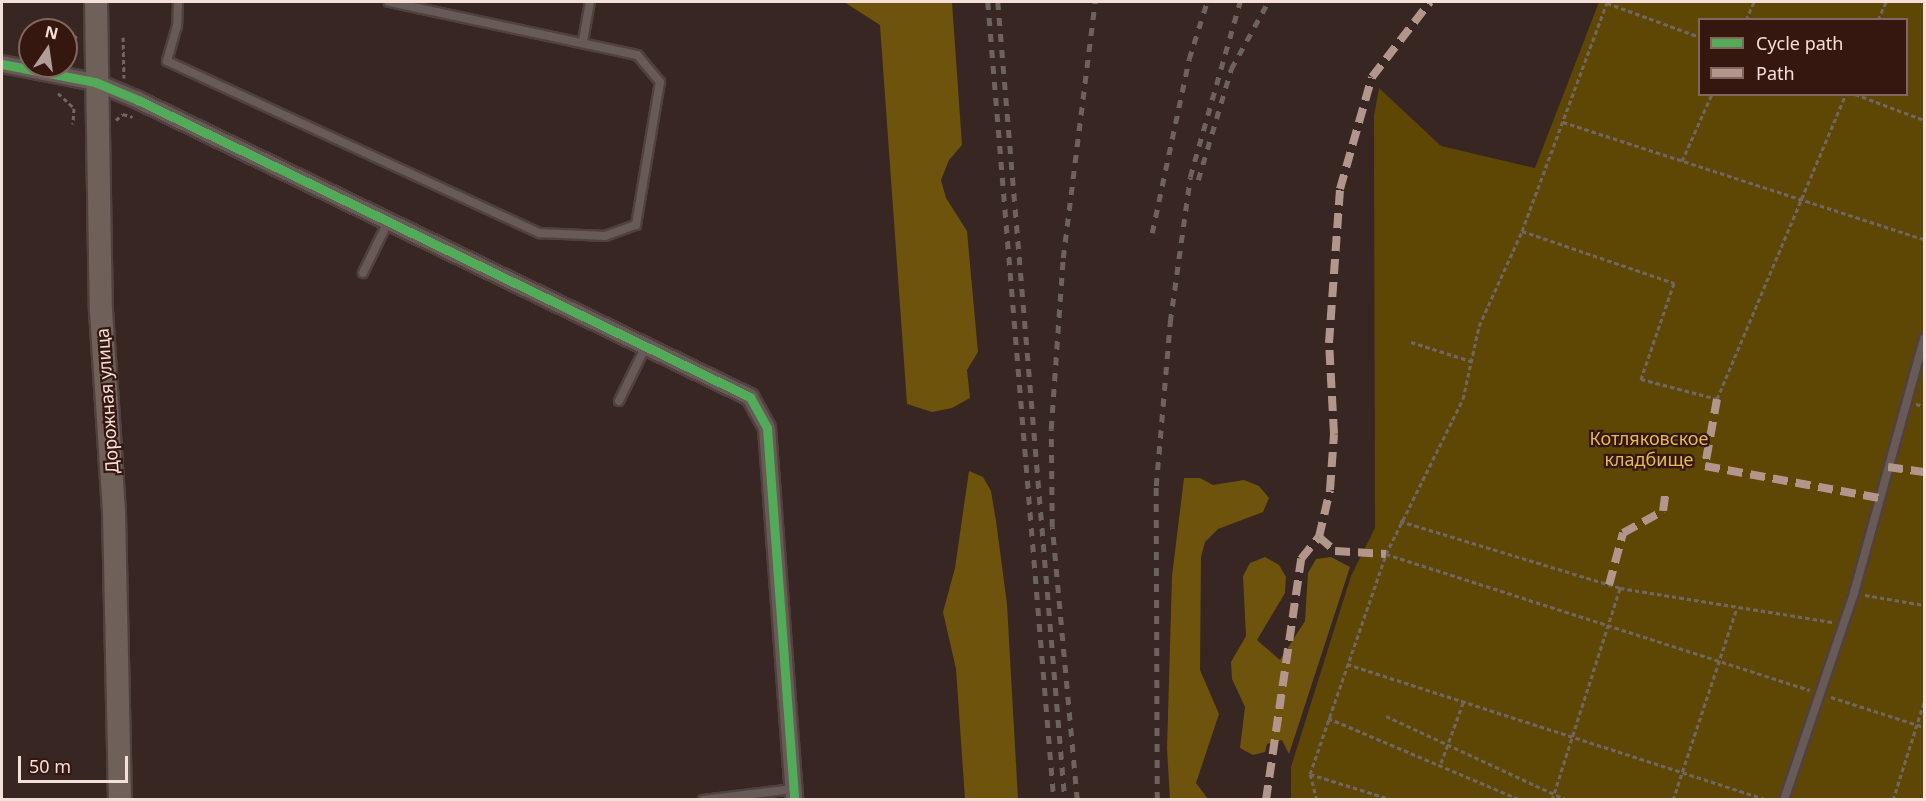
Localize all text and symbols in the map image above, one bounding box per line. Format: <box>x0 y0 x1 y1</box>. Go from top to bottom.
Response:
north arrow <box>18 18 78 78</box>
legend <box>1698 18 1908 96</box>
text: N <box>43 20 60 45</box>
text: Cycle path <box>1756 31 1843 55</box>
text: Path <box>1756 61 1795 85</box>
street label: Дорожная улица <box>91 327 123 475</box>
park label: Котляковское кладбище <box>1590 428 1708 470</box>
scale bar <box>21 744 130 782</box>
text: 50 m <box>29 754 71 778</box>

